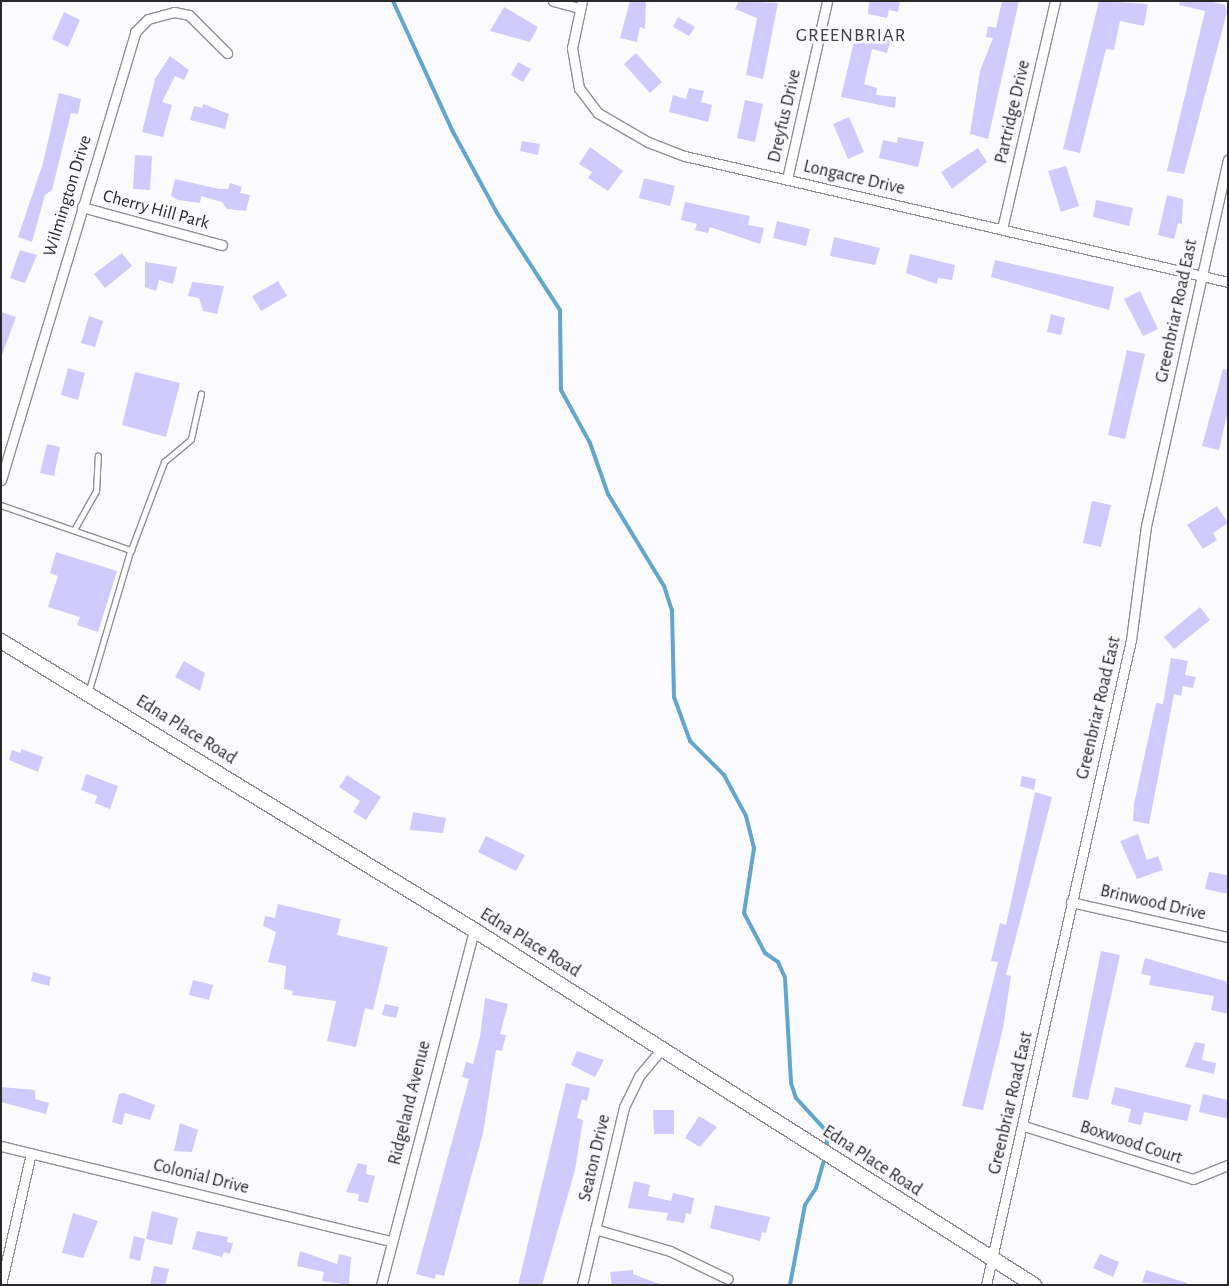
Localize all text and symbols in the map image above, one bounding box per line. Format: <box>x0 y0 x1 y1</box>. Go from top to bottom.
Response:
district label: GREENBRIAR <box>794 25 908 47</box>
street label: Partridge Drive <box>991 58 1035 166</box>
street label: Dreyfus Drive <box>764 67 806 165</box>
street label: Wilmington Drive <box>39 133 97 259</box>
street label: Longacre Drive <box>801 156 907 200</box>
street label: Cherry Hill Park <box>101 185 211 235</box>
street label: Greenbriar Road East <box>1151 237 1203 385</box>
street label: Greenbriar Road East <box>1072 634 1126 782</box>
street label: Edna Place Road <box>132 691 240 769</box>
street label: Brinwood Drive <box>1098 880 1208 926</box>
street label: Edna Place Road <box>476 904 584 982</box>
street label: Greenbriar Road East <box>984 1029 1038 1177</box>
street label: Ridgeland Avenue <box>384 1039 436 1167</box>
street label: Seaton Drive <box>575 1112 615 1204</box>
street label: Boxwood Court <box>1077 1116 1185 1170</box>
street label: Edna Place Road <box>818 1121 926 1201</box>
street label: Colonial Drive <box>151 1155 251 1199</box>

